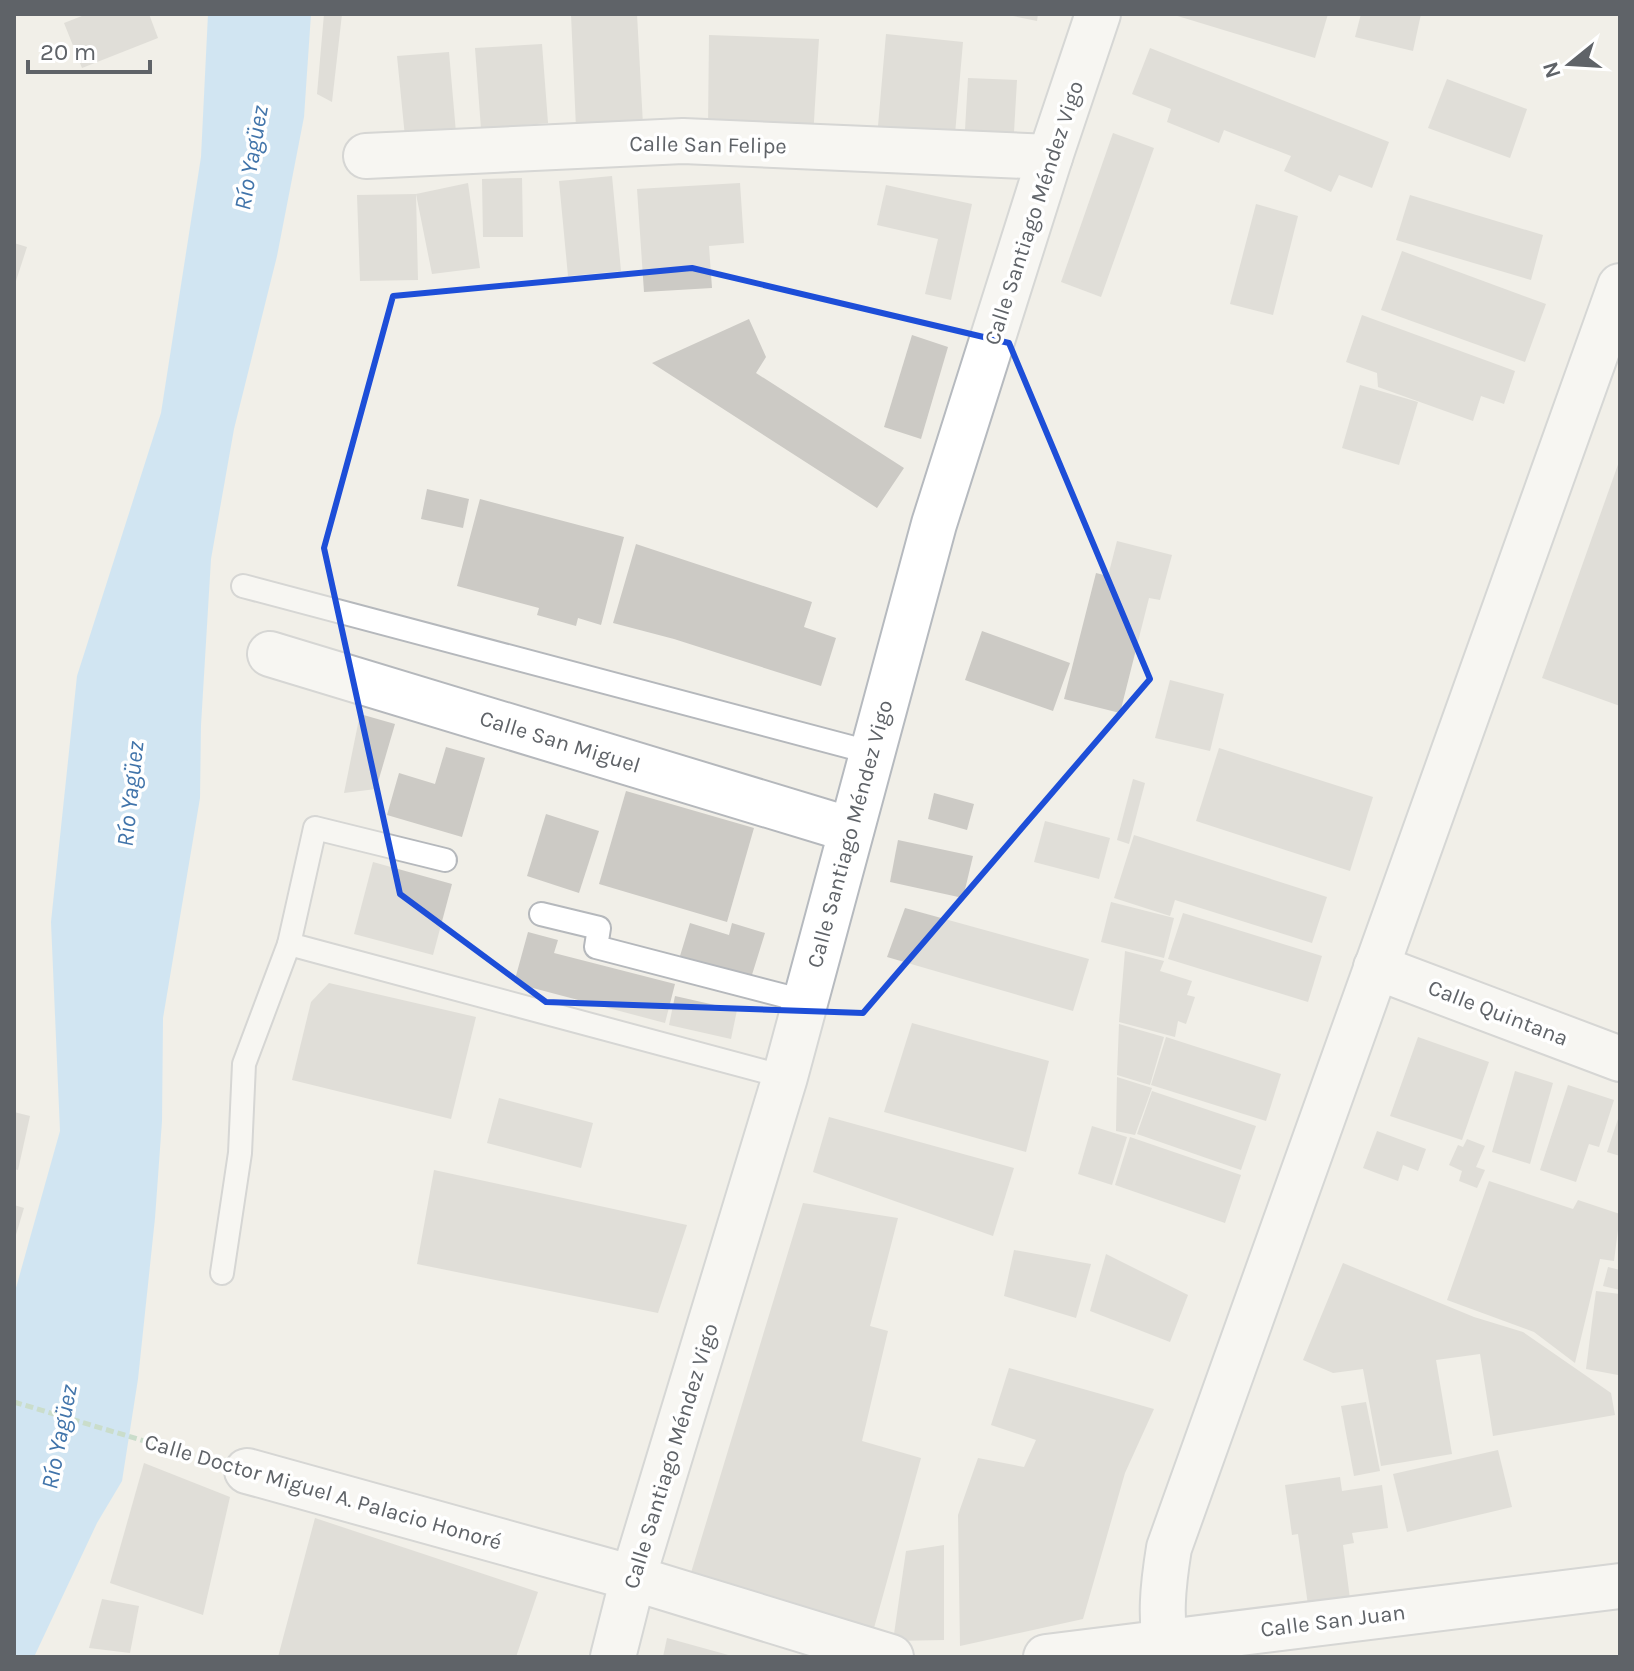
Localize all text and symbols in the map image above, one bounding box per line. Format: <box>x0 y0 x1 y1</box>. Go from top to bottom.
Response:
scale bar <box>28 24 150 74</box>
north arrow <box>1530 24 1610 104</box>
text: 20 m <box>40 38 96 66</box>
text: N <box>1537 58 1567 81</box>
street label: Calle Santiago Méndez Vigo <box>979 78 1089 348</box>
water label: Río Yagüez <box>228 103 274 213</box>
street label: Calle San Felipe <box>629 131 787 159</box>
street label: Calle Santiago Méndez Vigo <box>802 697 898 971</box>
street label: Calle San Miguel <box>476 705 644 779</box>
water label: Río Yagüez <box>111 739 150 848</box>
street label: Calle Quintana <box>1424 974 1572 1052</box>
street label: Calle Santiago Méndez Vigo <box>618 1320 724 1592</box>
water label: Río Yagüez <box>35 1382 83 1492</box>
street label: Calle Doctor Miguel A. Palacio Honoré <box>141 1428 505 1556</box>
street label: Calle San Juan <box>1259 1599 1407 1643</box>

